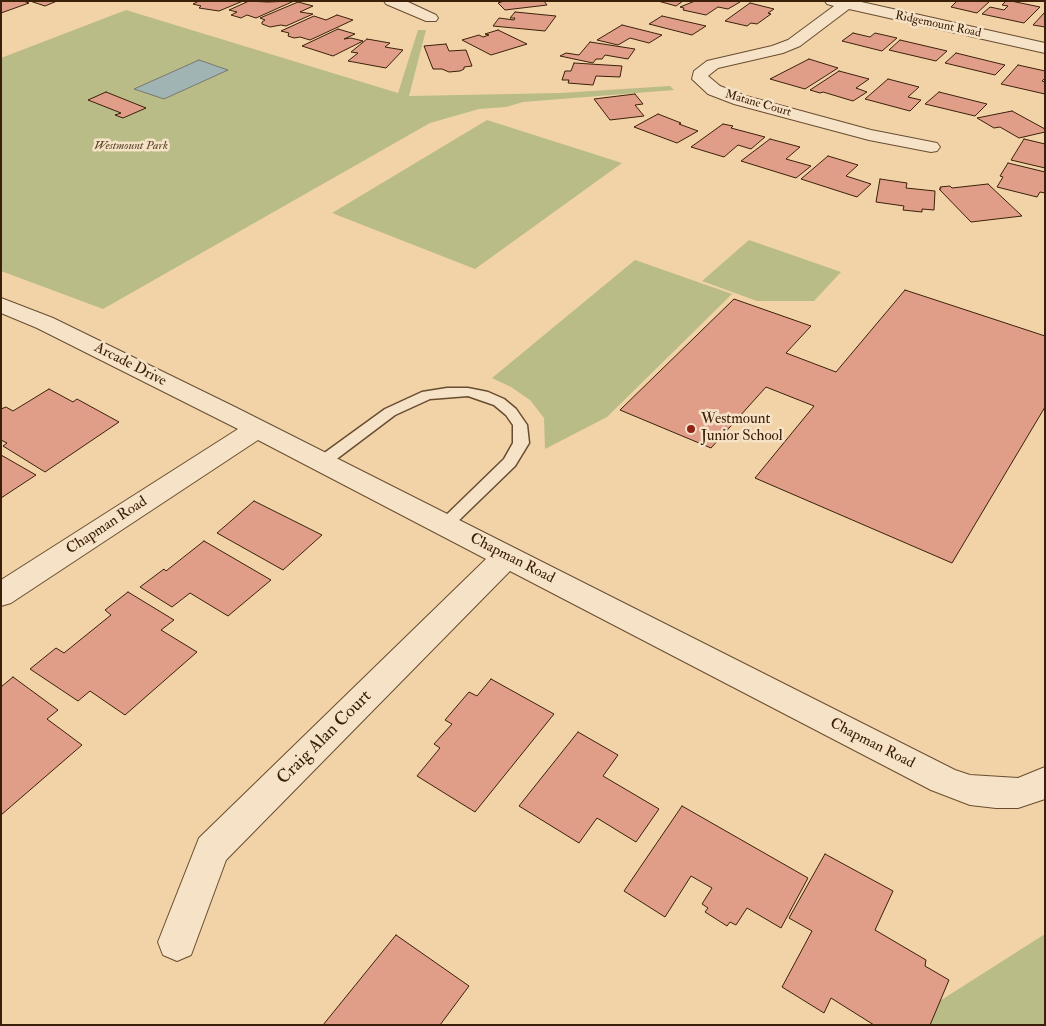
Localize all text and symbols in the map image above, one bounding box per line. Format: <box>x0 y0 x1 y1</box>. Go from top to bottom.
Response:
street label: Ridgemount Road <box>894 9 982 41</box>
street label: Matane Court <box>723 88 793 120</box>
park label: Westmount Park <box>94 139 168 153</box>
street label: Arcade Drive <box>91 339 169 391</box>
place label: Westmount Junior School <box>701 411 783 446</box>
marker: Westmount Junior School <box>685 423 697 435</box>
street label: Chapman Road <box>63 493 151 559</box>
street label: Chapman Road <box>467 530 557 588</box>
street label: Craig Alan Court <box>273 686 377 790</box>
street label: Chapman Road <box>827 715 917 773</box>

